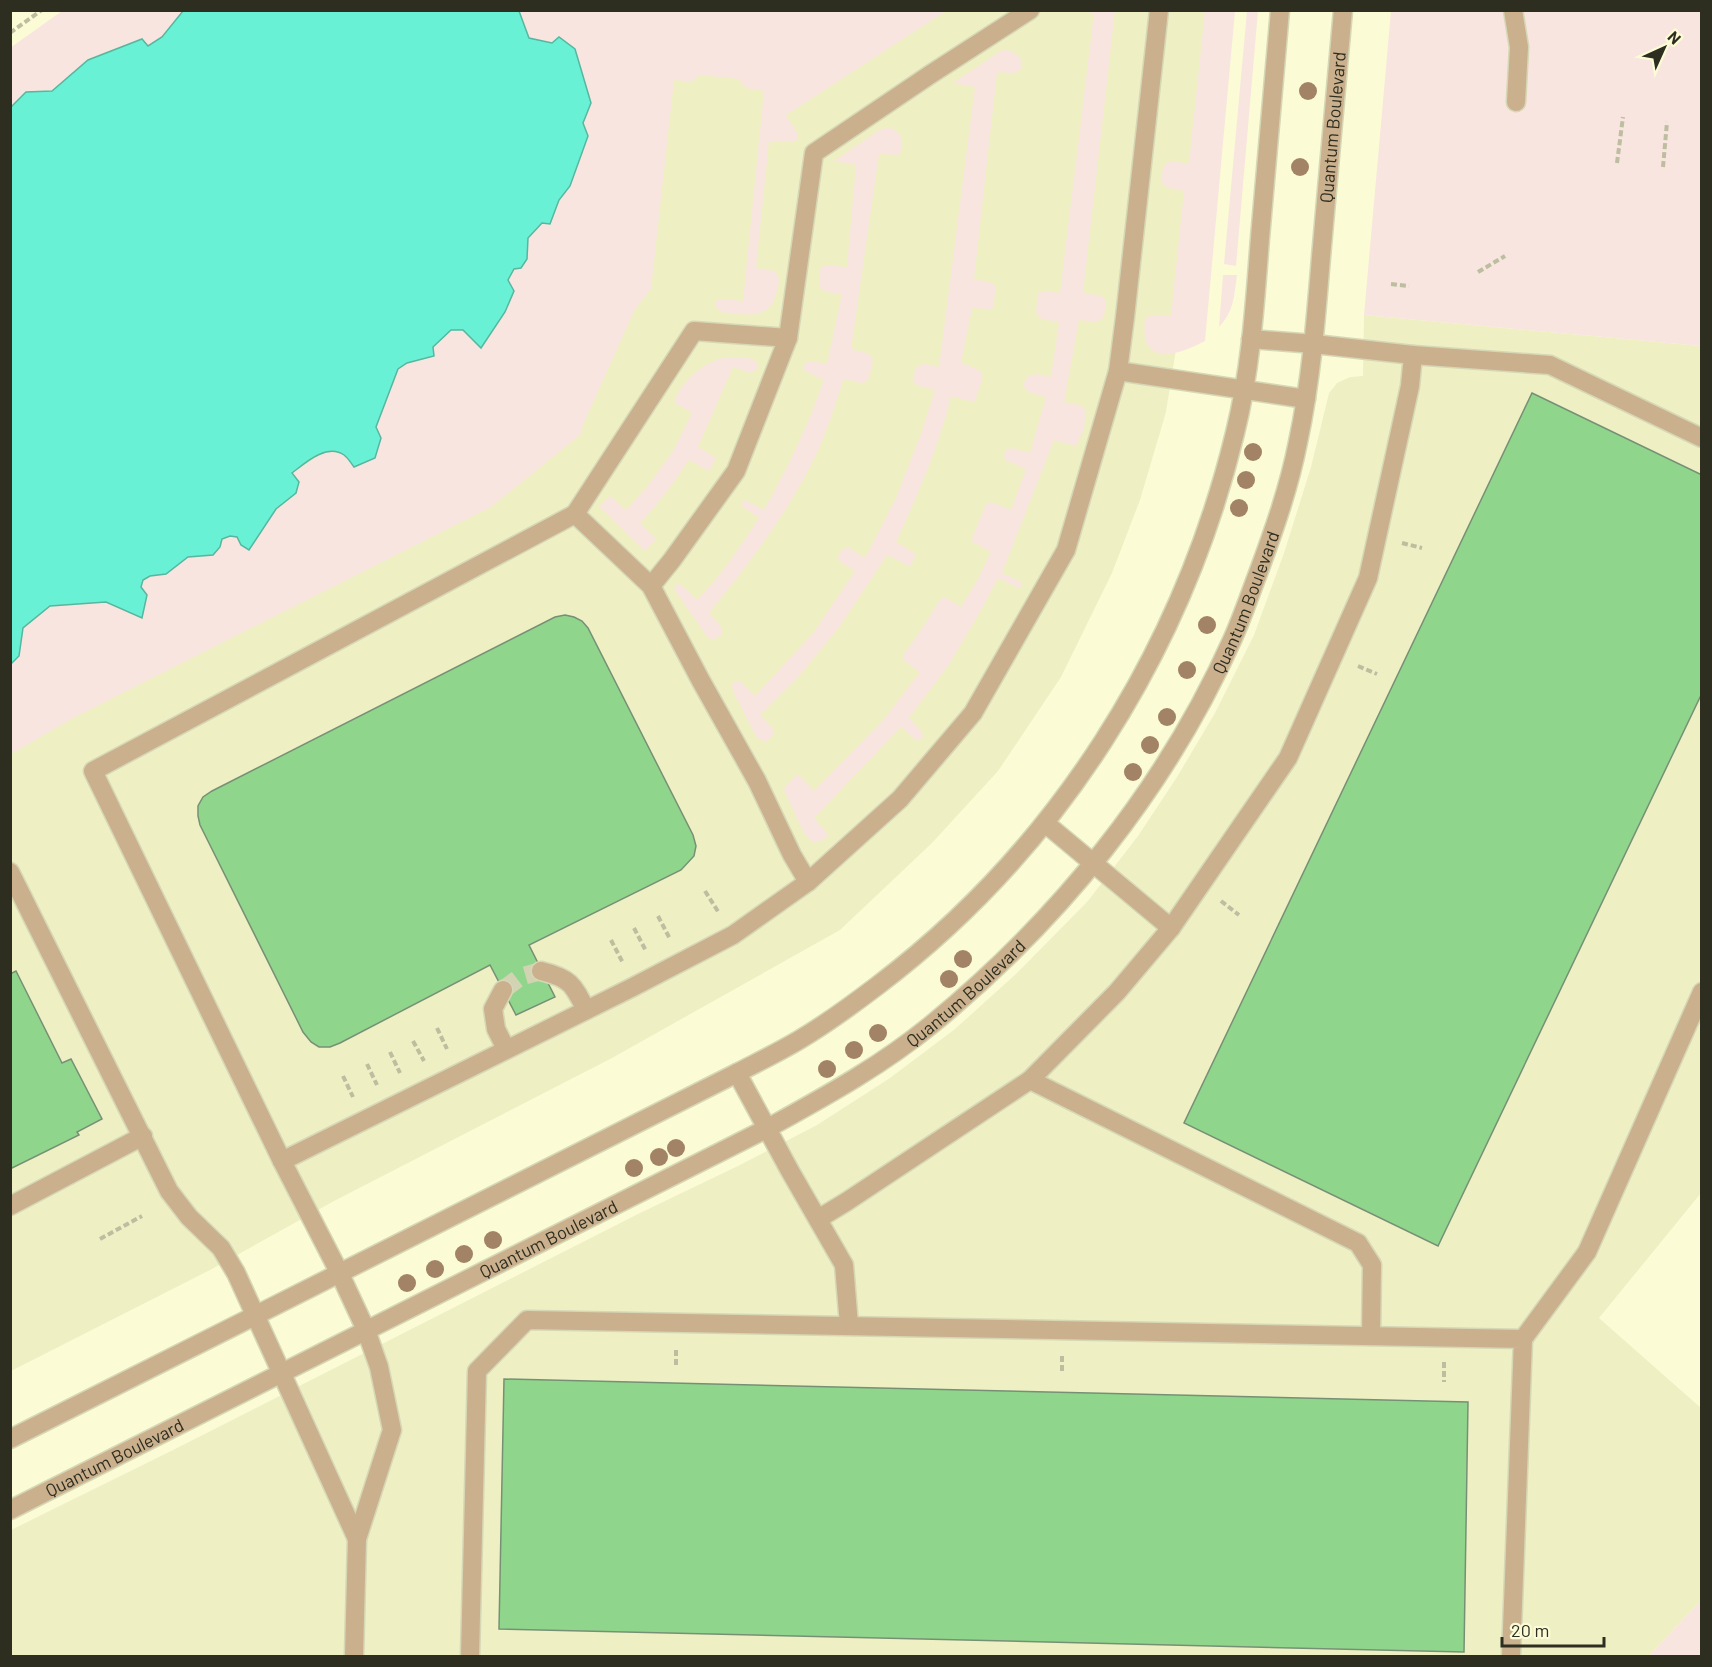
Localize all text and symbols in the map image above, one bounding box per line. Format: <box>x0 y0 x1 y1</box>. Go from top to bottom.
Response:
north arrow <box>1634 18 1694 78</box>
text: N <box>1664 27 1685 48</box>
street label: Quantum Boulevard <box>1315 51 1350 204</box>
street label: Quantum Boulevard <box>1207 528 1283 677</box>
street label: Quantum Boulevard <box>902 935 1030 1051</box>
street label: Quantum Boulevard <box>476 1195 621 1283</box>
street label: Quantum Boulevard <box>42 1413 187 1501</box>
scale bar <box>1502 1610 1604 1648</box>
text: 20 m <box>1511 1619 1549 1641</box>

